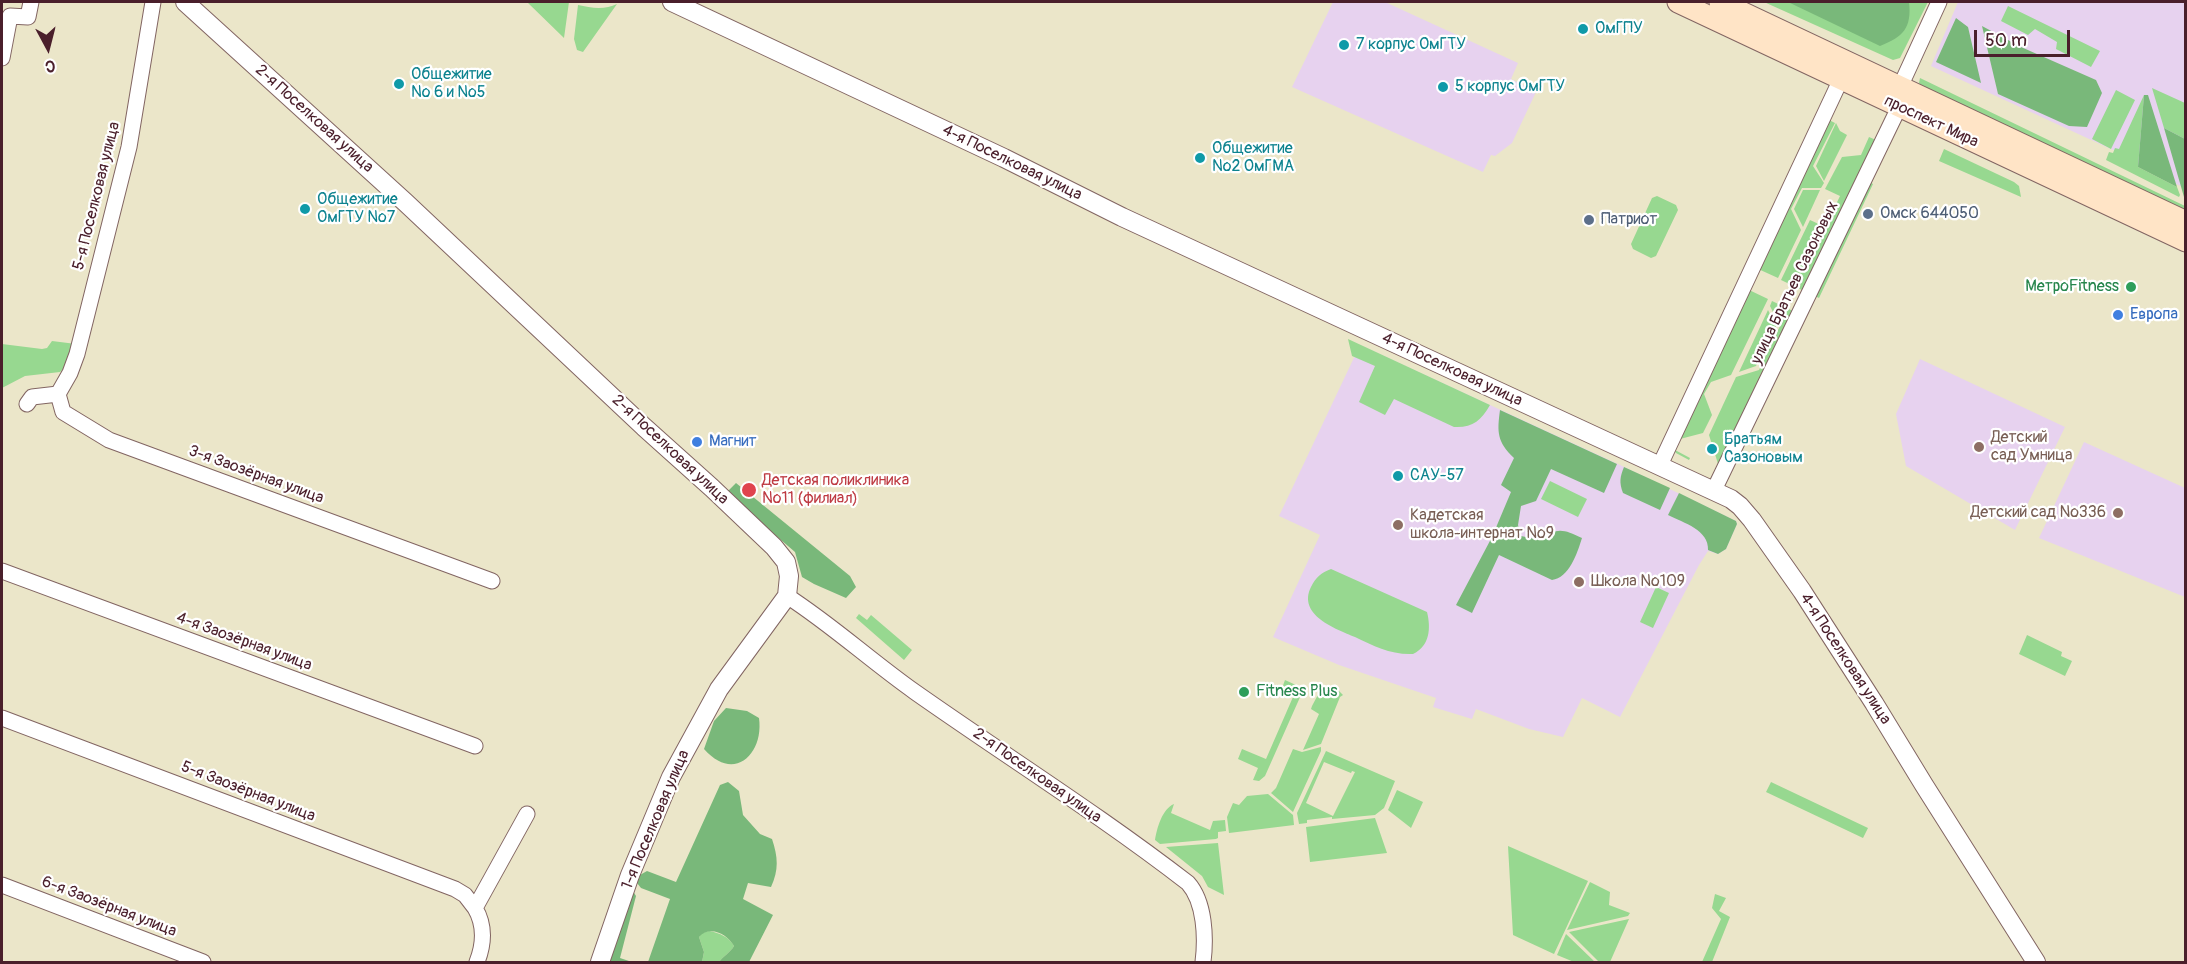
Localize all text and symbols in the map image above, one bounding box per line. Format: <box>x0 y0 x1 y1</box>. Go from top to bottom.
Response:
north arrow <box>18 18 78 78</box>
scale bar <box>1977 18 2073 56</box>
place label: ОмГПУ <box>1595 19 1643 39</box>
marker: ОмГПУ <box>1576 22 1590 36</box>
text: 50 m <box>1985 29 2027 52</box>
place label: 7 корпус ОмГТУ <box>1356 35 1466 55</box>
marker: 7 корпус ОмГТУ <box>1337 38 1351 52</box>
text: С <box>44 55 56 76</box>
street label: 2-я Поселковая улица <box>251 61 377 177</box>
place label: Общежитие № 6 и №5 <box>411 65 492 103</box>
marker: Общежитие № 6 и №5 <box>392 77 406 91</box>
place label: 5 корпус ОмГТУ <box>1455 77 1565 97</box>
marker: 5 корпус ОмГТУ <box>1436 80 1450 94</box>
street label: проспект Мира <box>1881 92 1981 152</box>
street label: 5-я Поселковая улица <box>69 120 125 272</box>
street label: 4-я Поселковая улица <box>939 121 1085 205</box>
place label: Общежитие №2 ОмГМА <box>1212 139 1294 177</box>
marker: Общежитие №2 ОмГМА <box>1193 151 1207 165</box>
place label: Общежитие ОмГТУ №7 <box>317 190 398 228</box>
street label: улица Братьев Сазоновых <box>1747 198 1843 368</box>
marker: Общежитие ОмГТУ №7 <box>298 202 312 216</box>
place label: Омск 644050 <box>1880 204 1979 224</box>
marker: Омск 644050 <box>1861 207 1875 221</box>
place label: Патриот <box>1601 210 1657 230</box>
marker: Патриот <box>1582 213 1596 227</box>
place label: МетроFitness <box>2025 277 2119 297</box>
marker: МетроFitness <box>2124 280 2138 294</box>
place label: Европа <box>2130 305 2178 325</box>
marker: Европа <box>2111 308 2125 322</box>
street label: 4-я Поселковая улица <box>1379 329 1525 411</box>
street label: 2-я Поселковая улица <box>608 391 732 509</box>
place label: Детский сад Умница <box>1991 428 2072 466</box>
place label: Братьям Сазоновым <box>1724 430 1803 468</box>
place label: Магнит <box>709 432 757 452</box>
marker: Магнит <box>690 435 704 449</box>
marker: Детский сад Умница <box>1972 440 1986 454</box>
street label: 3-я Заозёрная улица <box>186 442 326 508</box>
marker: Братьям Сазоновым <box>1705 442 1719 456</box>
place label: САУ-57 <box>1410 466 1464 486</box>
marker: САУ-57 <box>1391 469 1405 483</box>
place label: Детская поликлиника №11 (филиал) <box>762 471 909 509</box>
marker: Детская поликлиника №11 (филиал) <box>740 481 758 499</box>
place label: Детский сад №336 <box>1971 503 2106 523</box>
place label: Кадетская школа-интернат №9 <box>1410 506 1554 544</box>
marker: Детский сад №336 <box>2111 506 2125 520</box>
marker: Кадетская школа-интернат №9 <box>1391 518 1405 532</box>
place label: Школа №109 <box>1591 572 1685 592</box>
marker: Школа №109 <box>1572 575 1586 589</box>
street label: 4-я Поселковая улица <box>1795 590 1895 728</box>
street label: 4-я Заозёрная улица <box>174 609 314 675</box>
place label: Fitness Plus <box>1256 682 1337 702</box>
marker: Fitness Plus <box>1237 685 1251 699</box>
street label: 2-я Поселковая улица <box>969 724 1105 828</box>
street label: 1-я Поселковая улица <box>618 747 694 893</box>
street label: 5-я Заозёрная улица <box>178 758 318 826</box>
street label: 6-я Заозёрная улица <box>39 872 179 942</box>

